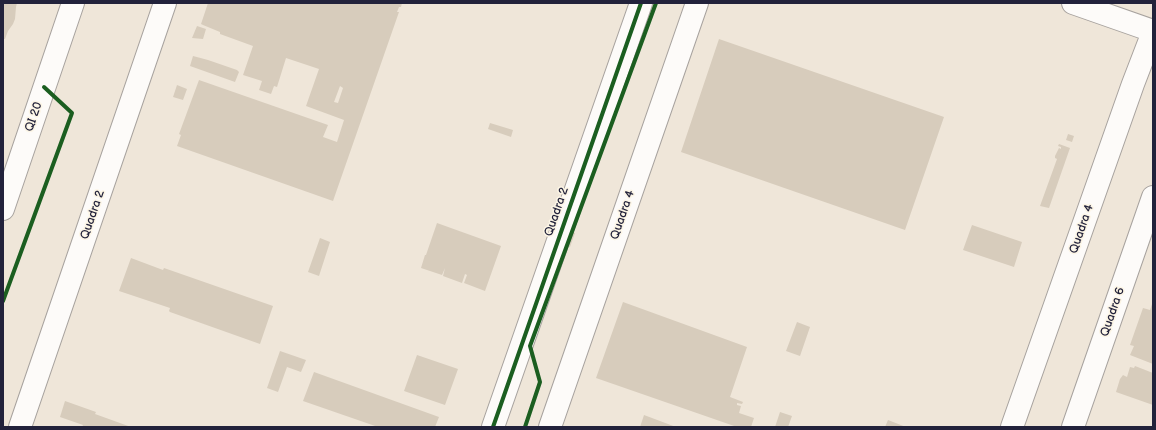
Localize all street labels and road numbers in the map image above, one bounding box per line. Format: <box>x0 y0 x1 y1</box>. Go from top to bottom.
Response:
street label: QI 20 <box>22 100 46 134</box>
street label: Quadra 2 <box>542 186 572 238</box>
street label: Quadra 4 <box>608 188 638 242</box>
street label: Quadra 2 <box>78 189 108 241</box>
street label: Quadra 4 <box>1067 202 1097 256</box>
street label: Quadra 6 <box>1098 285 1128 339</box>

